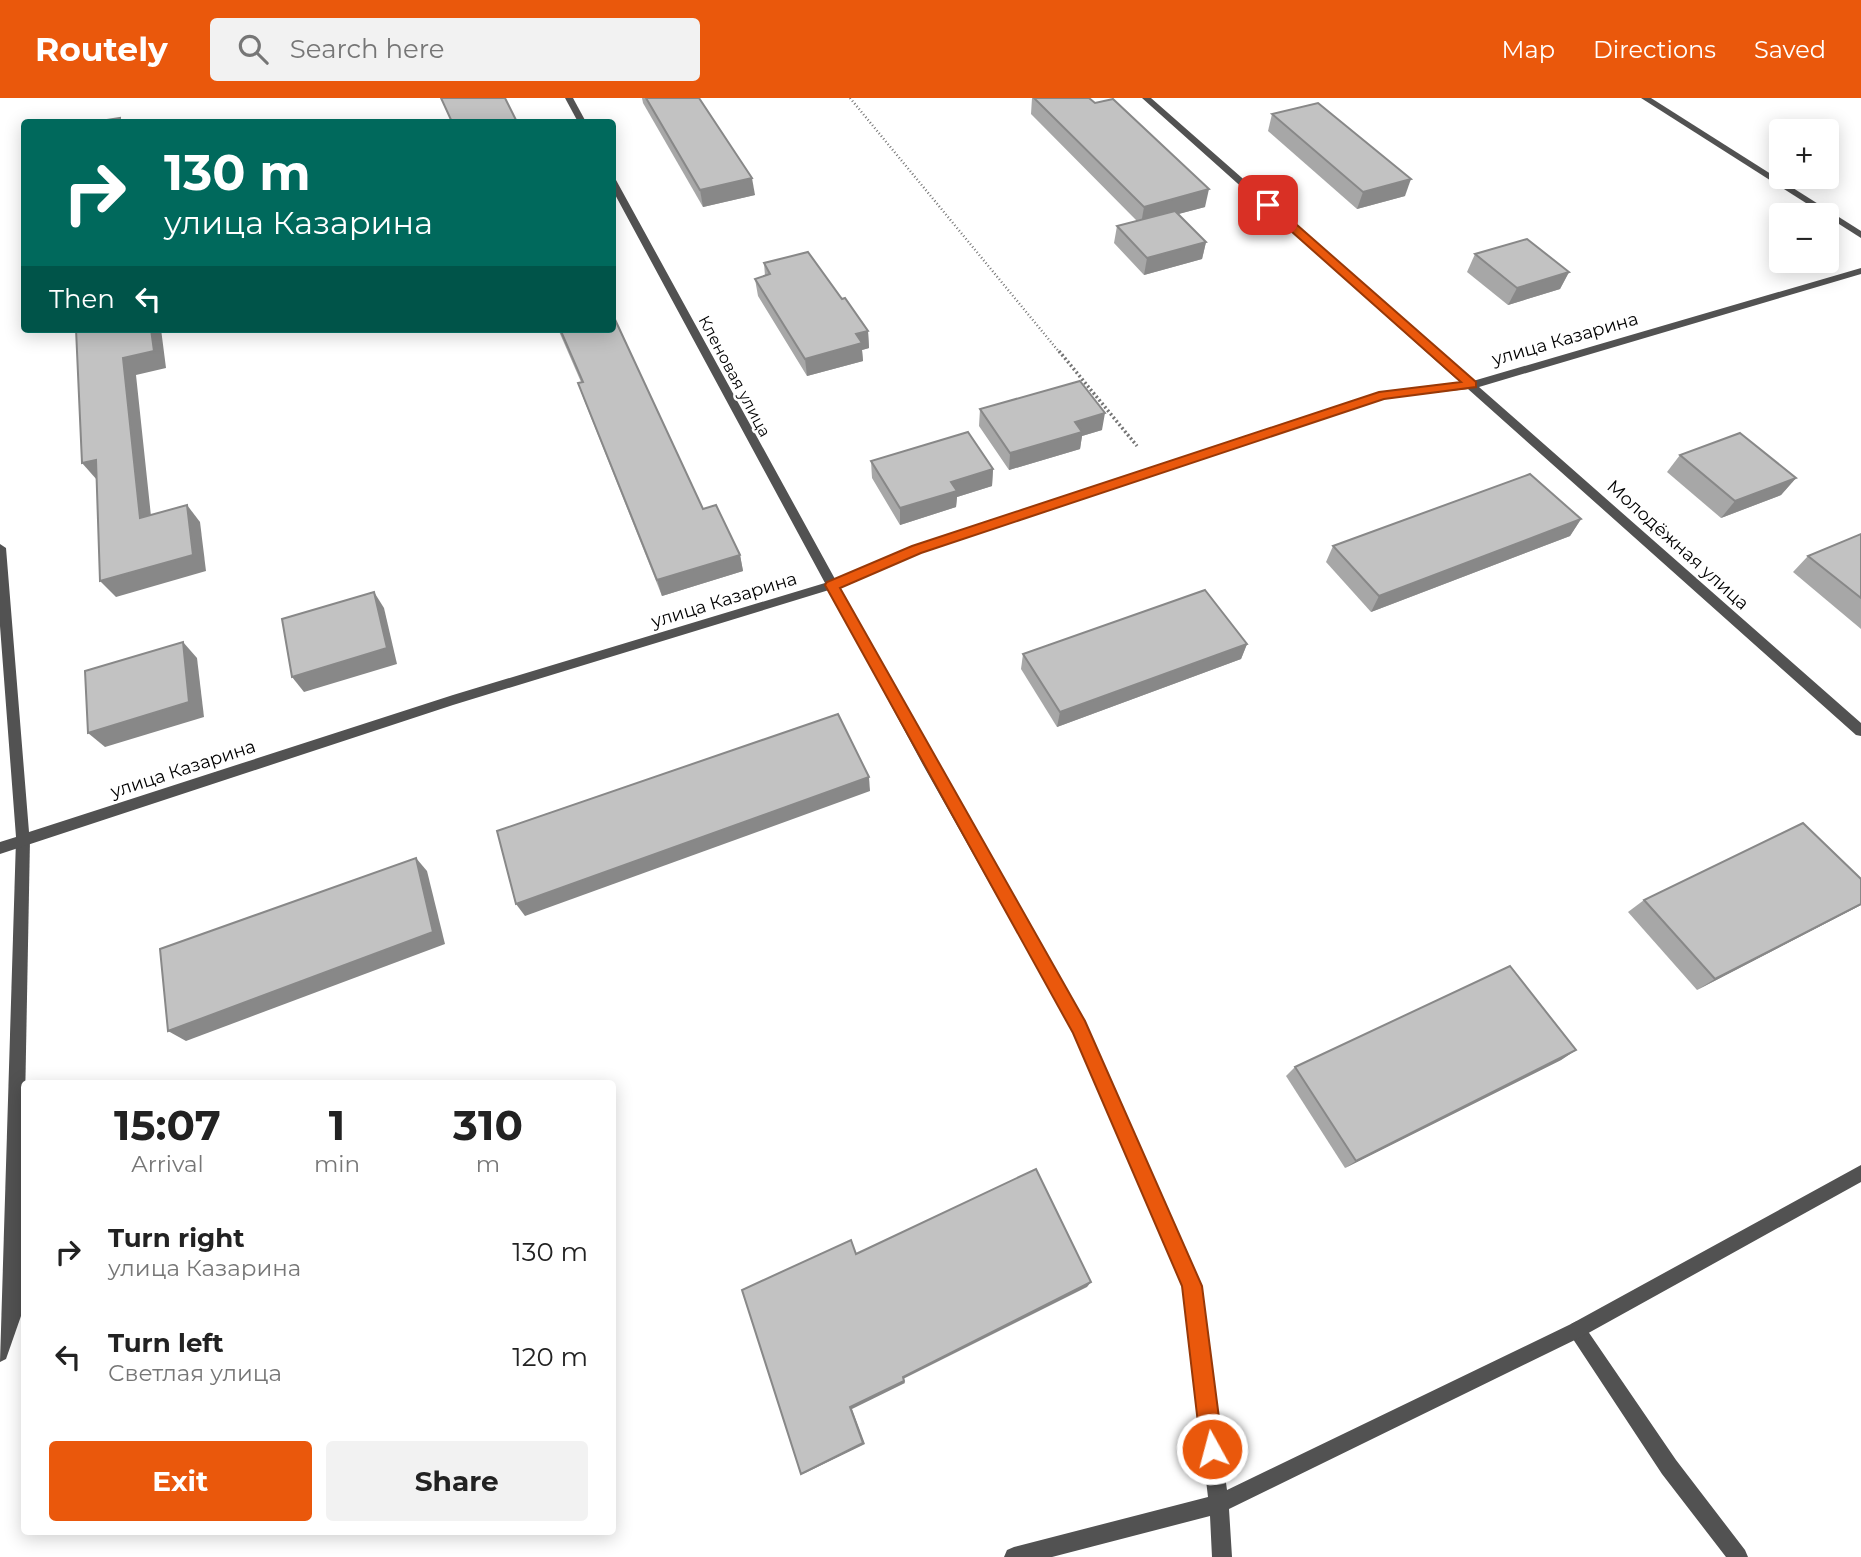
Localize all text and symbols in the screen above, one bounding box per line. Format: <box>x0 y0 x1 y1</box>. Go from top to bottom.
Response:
search box <box>210 18 700 81</box>
text: Routely <box>35 29 168 69</box>
icon: search <box>234 30 272 68</box>
text: Search here <box>290 33 445 65</box>
text: Map <box>1502 35 1555 64</box>
text: Directions <box>1593 35 1716 64</box>
text: Saved <box>1754 35 1826 64</box>
map controls <box>1769 119 1839 273</box>
button: + <box>1769 119 1839 189</box>
text: 130 m <box>164 143 311 202</box>
icon: right <box>49 147 140 238</box>
pin <box>1238 175 1298 235</box>
icon: arrive <box>1249 186 1287 224</box>
text: улица Казарина <box>164 203 433 242</box>
button: − <box>1769 203 1839 273</box>
icon: left <box>129 280 167 318</box>
text: Then <box>49 283 115 315</box>
street label: улица Казарина <box>1488 308 1641 371</box>
street label: Кленовая улица <box>695 312 775 440</box>
street label: Молодёжная улица <box>1602 475 1754 615</box>
street label: улица Казарина <box>648 567 800 633</box>
street label: улица Казарина <box>107 735 258 803</box>
text: 15:07 <box>114 1099 221 1151</box>
text: 1 <box>329 1099 345 1151</box>
text: 310 <box>453 1099 523 1151</box>
text: Arrival <box>131 1150 204 1178</box>
text: min <box>314 1150 360 1178</box>
text: m <box>476 1150 500 1178</box>
text: Turn right <box>108 1222 244 1254</box>
icon: right <box>49 1233 87 1271</box>
text: 130 m <box>512 1236 588 1268</box>
text: улица Казарина <box>108 1254 301 1282</box>
text: Turn left <box>108 1327 224 1359</box>
icon: left <box>49 1338 87 1376</box>
text: 120 m <box>512 1341 588 1373</box>
text: Светлая улица <box>108 1359 282 1387</box>
position arrow <box>1175 1412 1249 1486</box>
button: Exit <box>49 1441 312 1521</box>
button: Share <box>326 1441 588 1521</box>

